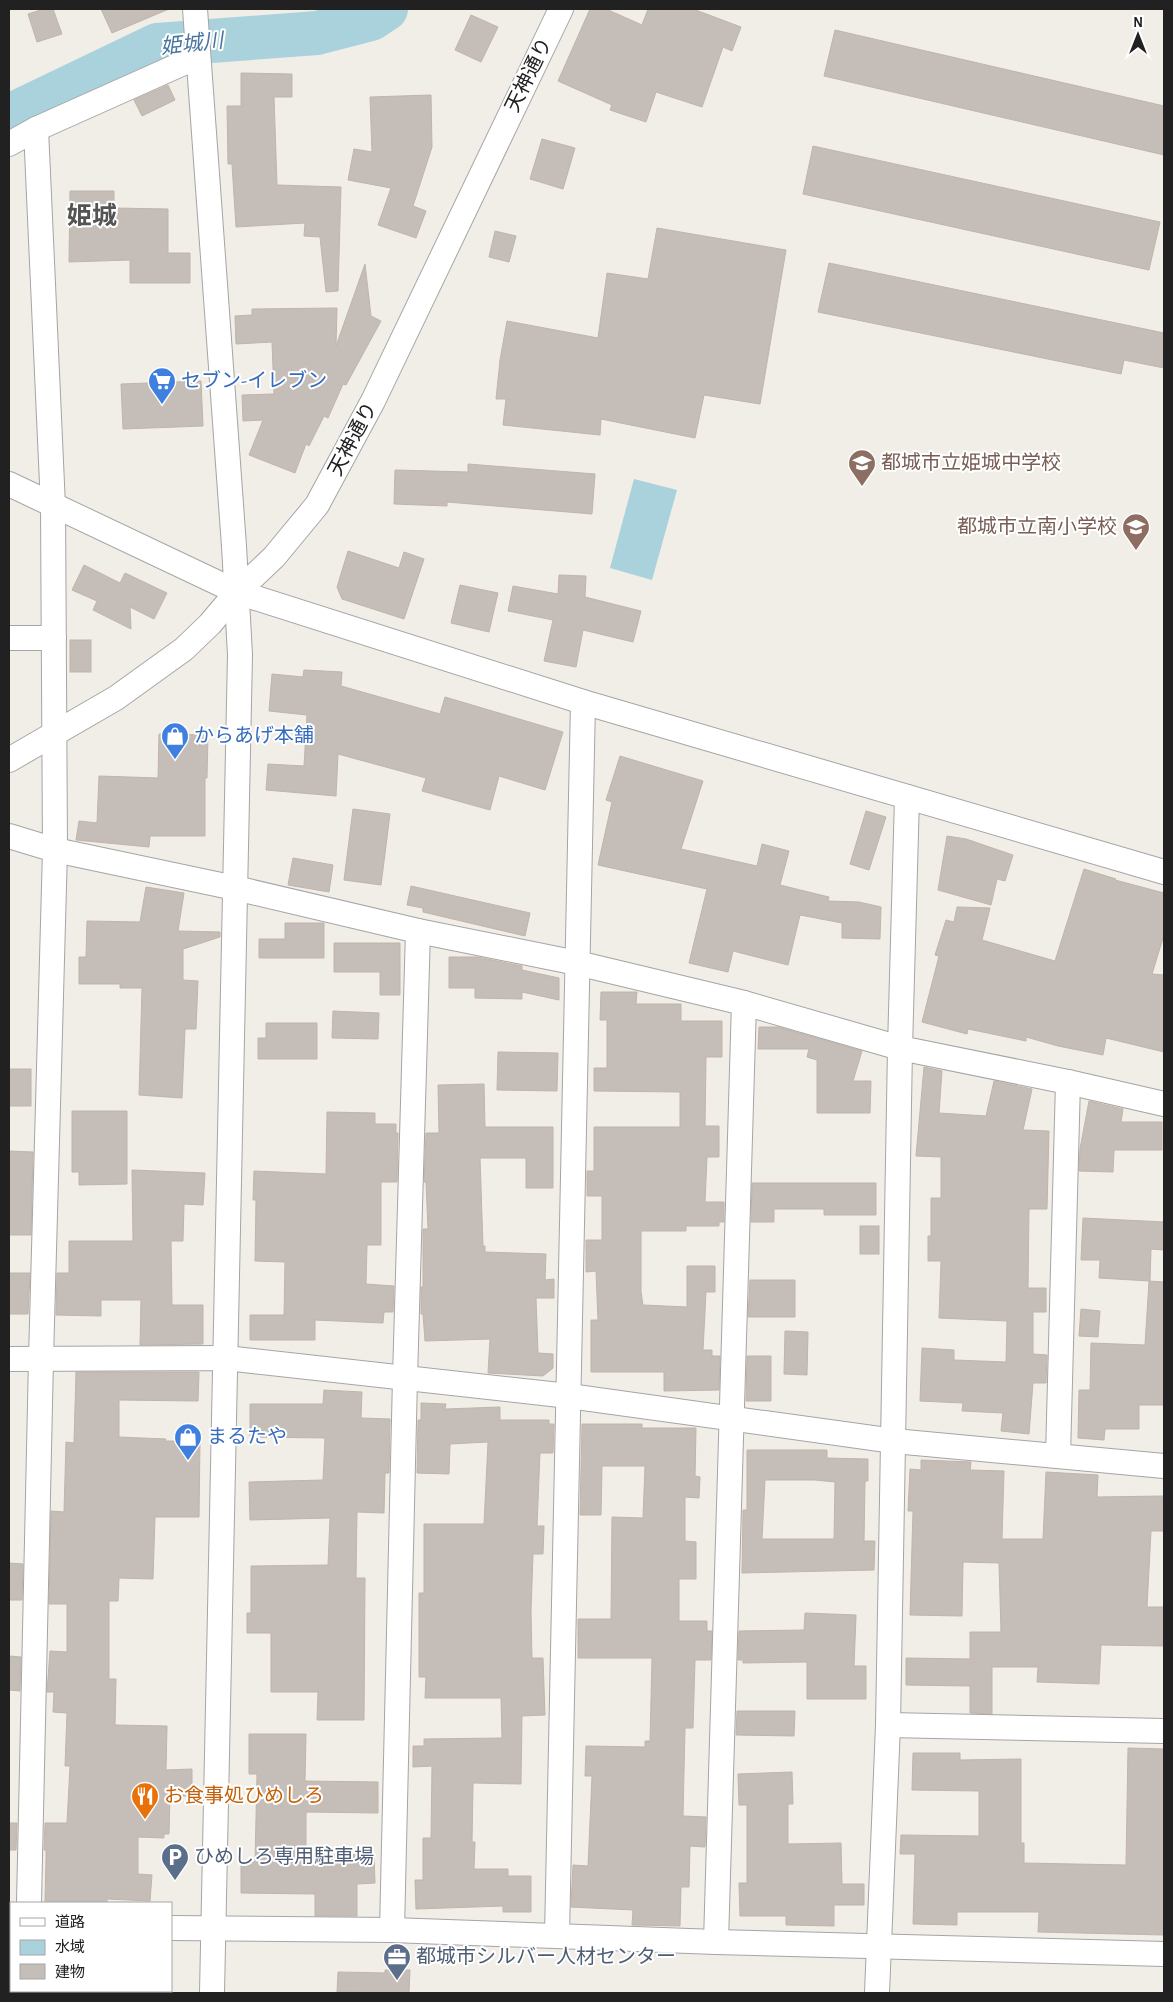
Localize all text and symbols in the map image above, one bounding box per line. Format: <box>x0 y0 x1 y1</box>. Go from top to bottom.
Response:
north arrow <box>1113 10 1163 60</box>
text: N <box>1133 16 1143 30</box>
water label: 姫城川 <box>159 29 226 58</box>
street label: 天神通り <box>502 34 556 115</box>
district label: 姫城 <box>67 202 117 229</box>
supermarket icon: セブン-イレブン <box>147 366 177 405</box>
place label: セブン-イレブン <box>181 369 327 391</box>
street label: 天神通り <box>325 399 381 479</box>
school or university icon: 都城市立姫城中学校 <box>847 448 877 487</box>
place label: 都城市立姫城中学校 <box>881 451 1061 473</box>
school or university icon: 都城市立南小学校 <box>1121 512 1151 551</box>
place label: 都城市立南小学校 <box>957 515 1117 537</box>
shop icon: からあげ本舗 <box>160 721 190 760</box>
place label: からあげ本舗 <box>194 725 314 746</box>
shop icon: まるたや <box>173 1422 203 1461</box>
place label: まるたや <box>207 1426 287 1447</box>
restaurant icon: お食事処ひめしろ <box>130 1781 160 1820</box>
place label: お食事処ひめしろ <box>164 1785 324 1806</box>
parking icon: ひめしろ専用駐車場 <box>160 1842 190 1881</box>
place label: ひめしろ専用駐車場 <box>194 1845 374 1867</box>
legend <box>10 1902 172 1992</box>
text: 道路 <box>55 1914 85 1930</box>
text: 水域 <box>55 1939 85 1955</box>
office icon: 都城市シルバー人材センター <box>382 1942 412 1981</box>
place label: 都城市シルバー人材センター <box>416 1945 676 1967</box>
text: 建物 <box>55 1964 85 1980</box>

